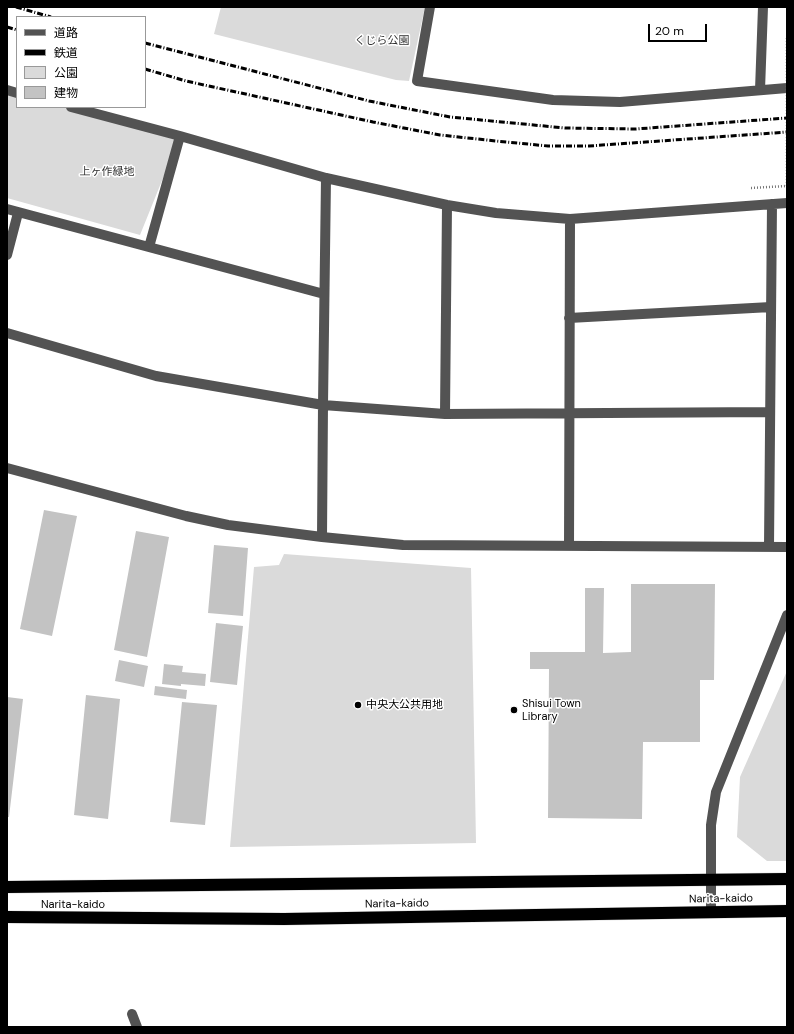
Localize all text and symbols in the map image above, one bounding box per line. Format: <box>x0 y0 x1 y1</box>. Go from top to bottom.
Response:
legend <box>16 16 146 108</box>
scale bar <box>650 16 709 42</box>
text: 20 m <box>655 23 684 39</box>
text: 道路 <box>54 25 78 41</box>
park label: くじら公園 <box>355 34 409 48</box>
text: 鉄道 <box>54 45 78 61</box>
text: 公園 <box>54 65 78 81</box>
text: 建物 <box>54 85 78 101</box>
park label: 上ヶ作緑地 <box>80 165 134 179</box>
place label: Shisui Town Library <box>522 697 581 723</box>
place label: 中央大公共用地 <box>366 698 443 712</box>
marker: 中央大公共用地 <box>353 700 363 710</box>
marker: Shisui Town Library <box>509 705 519 715</box>
street label: Narita-kaido <box>689 892 753 906</box>
street label: Narita-kaido <box>365 897 429 911</box>
street label: Narita-kaido <box>41 898 105 912</box>

